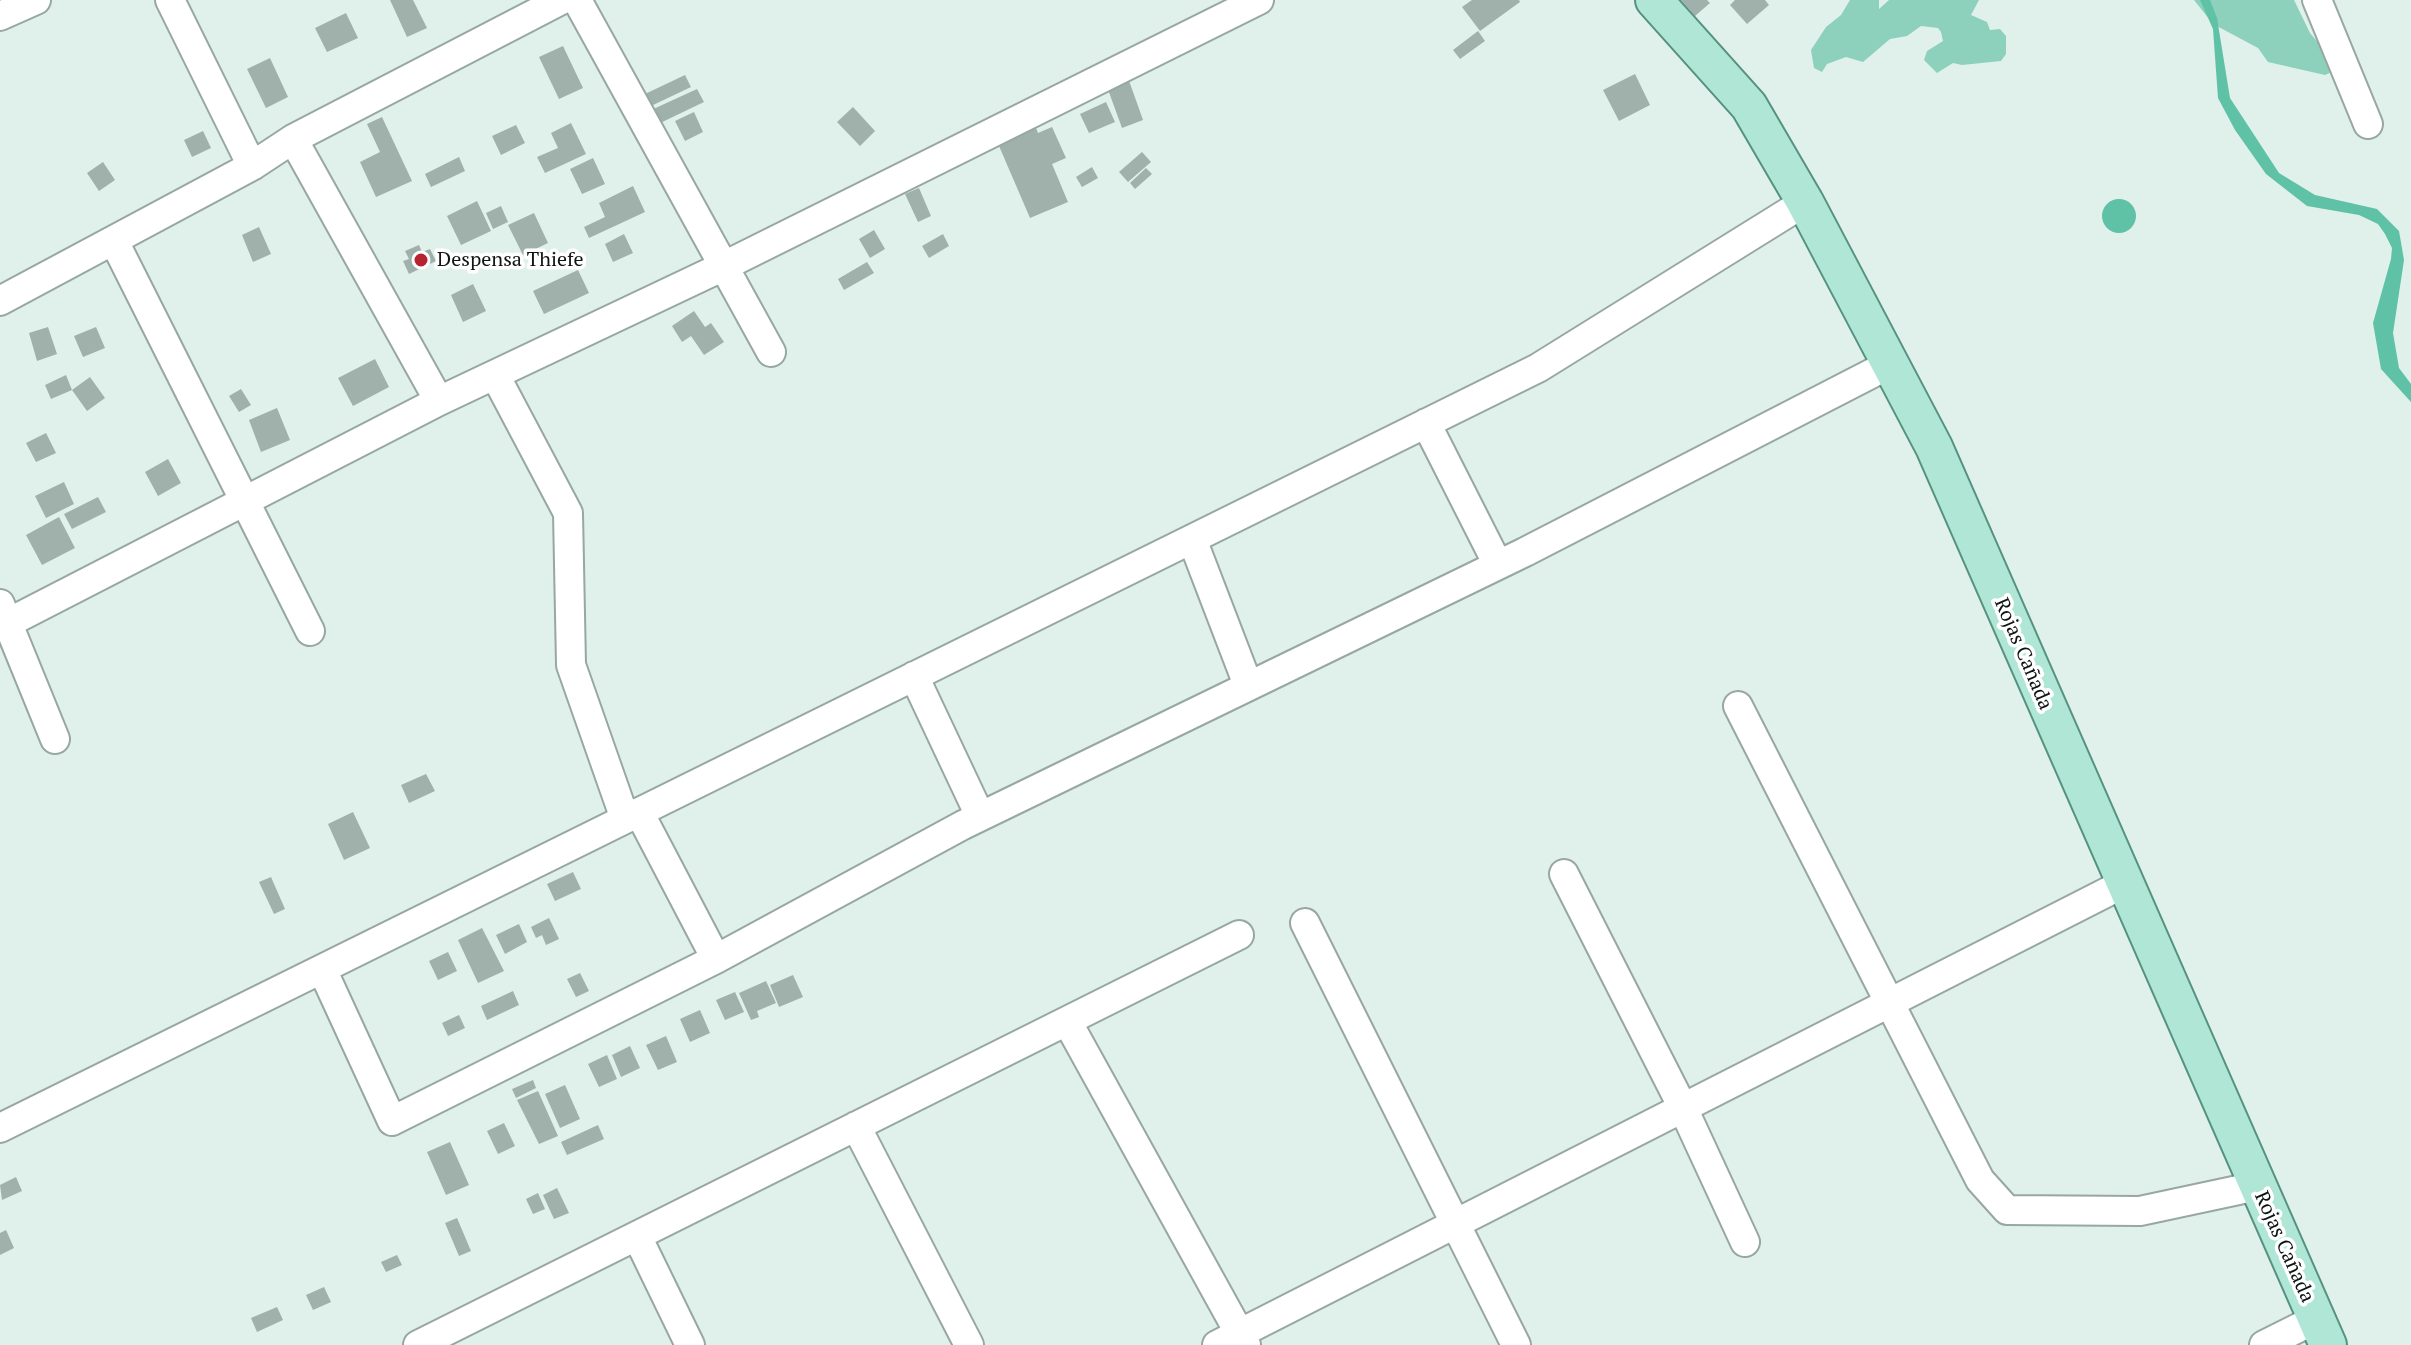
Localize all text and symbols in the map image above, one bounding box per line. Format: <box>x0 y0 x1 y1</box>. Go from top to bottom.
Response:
place label: Despensa Thiefe <box>437 248 583 272</box>
marker: Despensa Thiefe <box>412 251 430 269</box>
street label: Rojas Cañada <box>1989 595 2057 713</box>
street label: Rojas Cañada <box>2249 1188 2319 1306</box>

